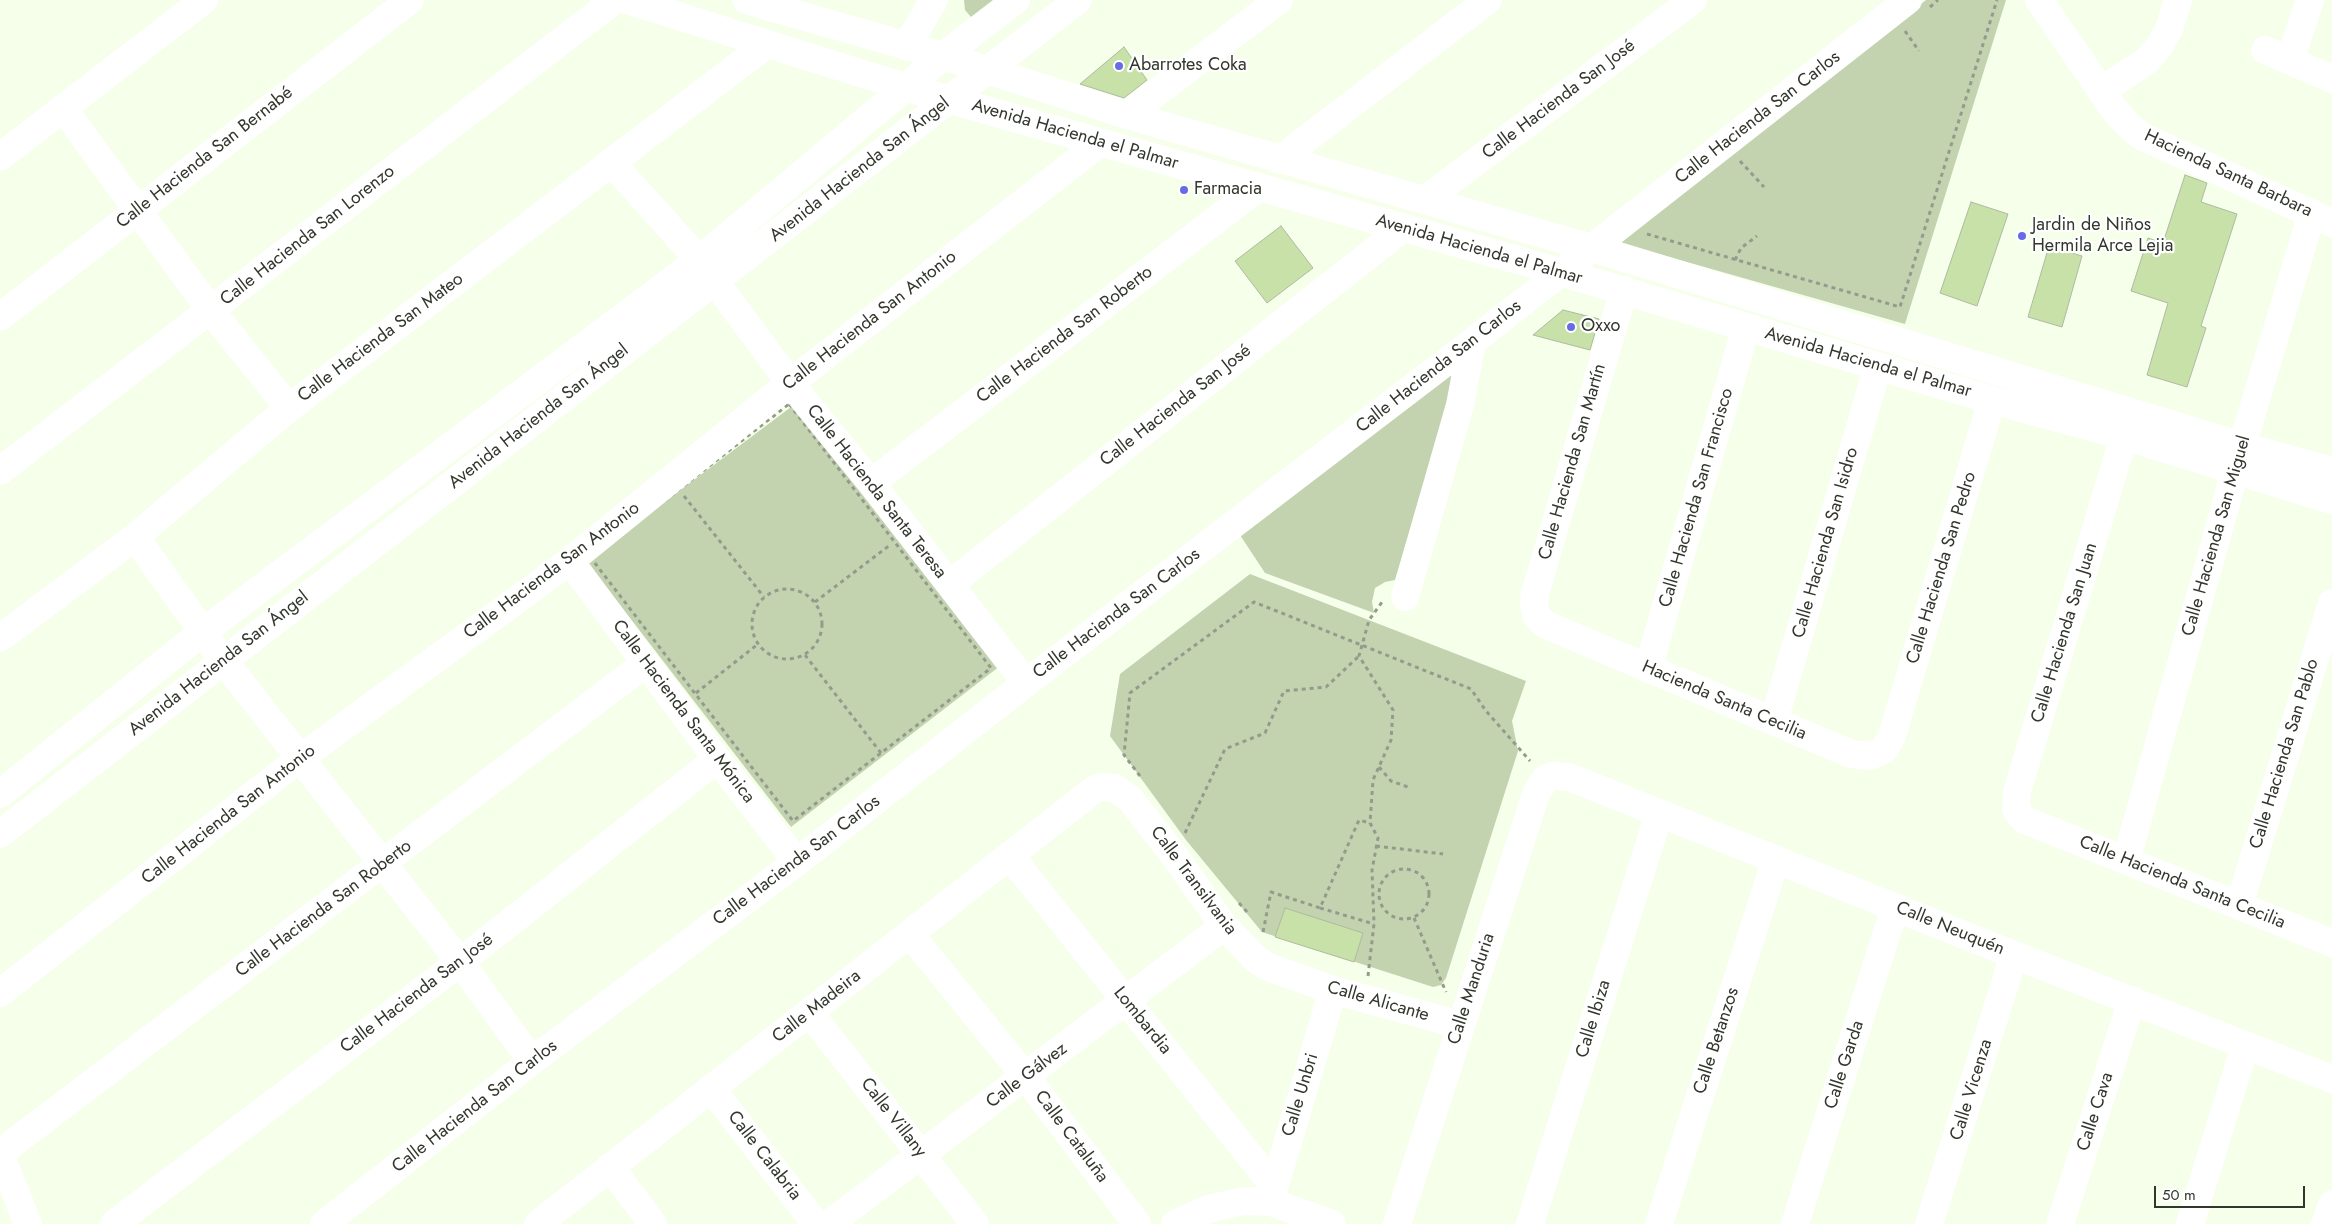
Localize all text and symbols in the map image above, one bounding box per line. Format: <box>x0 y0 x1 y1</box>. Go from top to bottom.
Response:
street label: Calle Hacienda San José <box>1478 35 1640 165</box>
street label: Calle Hacienda San Carlos <box>1671 47 1845 189</box>
place label: Abarrotes Coka <box>1129 55 1247 77</box>
marker: Abarrotes Coka <box>1113 60 1125 72</box>
street label: Calle Hacienda San Bernabé <box>112 82 298 234</box>
street label: Avenida Hacienda San Ángel <box>766 93 954 247</box>
street label: Avenida Hacienda el Palmar <box>969 95 1181 175</box>
street label: Hacienda Santa Barbara <box>2141 126 2315 222</box>
street label: Calle Hacienda San Lorenzo <box>216 161 400 311</box>
place label: Farmacia <box>1194 179 1262 201</box>
marker: Farmacia <box>1178 184 1190 196</box>
street label: Avenida Hacienda el Palmar <box>1373 210 1585 290</box>
place label: Jardin de Niños Hermila Arce Lejia <box>2032 215 2173 258</box>
marker: Jardin de Niños Hermila Arce Lejia <box>2016 230 2028 242</box>
street label: Calle Hacienda San Antonio <box>779 246 961 396</box>
street label: Calle Hacienda San Roberto <box>973 262 1157 408</box>
street label: Calle Hacienda San Mateo <box>294 269 468 407</box>
street label: Calle Hacienda San Carlos <box>1352 296 1526 438</box>
place label: Oxxo <box>1581 316 1620 338</box>
marker: Oxxo <box>1565 321 1577 333</box>
street label: Avenida Hacienda el Palmar <box>1762 323 1974 403</box>
street label: Avenida Hacienda San Ángel <box>445 340 633 494</box>
street label: Calle Hacienda San José <box>1096 340 1256 472</box>
street label: Calle Hacienda San Martín <box>1535 361 1611 563</box>
street label: Calle Hacienda San Francisco <box>1655 386 1739 610</box>
street label: Calle Hacienda Santa Teresa <box>801 401 951 583</box>
street label: Calle Hacienda San Miguel <box>2178 433 2256 639</box>
street label: Calle Hacienda San Isidro <box>1788 445 1864 641</box>
street label: Calle Hacienda San Pedro <box>1902 469 1982 667</box>
street label: Calle Hacienda San Antonio <box>460 498 644 644</box>
street label: Calle Hacienda San Juan <box>2027 540 2103 726</box>
street label: Calle Hacienda San Carlos <box>1029 544 1205 684</box>
street label: Avenida Hacienda San Ángel <box>125 587 313 741</box>
street label: Calle Hacienda Santa Mónica <box>607 616 759 808</box>
street label: Calle Hacienda San Pablo <box>2246 656 2324 852</box>
street label: Hacienda Santa Cecilia <box>1639 657 1809 745</box>
street label: Calle Hacienda San Antonio <box>138 740 320 890</box>
street label: Calle Hacienda San Carlos <box>709 791 885 931</box>
street label: Calle Transilvania <box>1145 822 1241 940</box>
street label: Calle Hacienda Santa Cecilia <box>2076 832 2288 934</box>
street label: Calle Hacienda San Roberto <box>232 836 416 982</box>
street label: Calle Neuquén <box>1893 897 2007 961</box>
street label: Calle Hacienda San José <box>336 929 498 1059</box>
street label: Calle Manduria <box>1444 931 1500 1047</box>
street label: Calle Madeira <box>769 966 865 1048</box>
street label: Calle Alicante <box>1325 977 1431 1027</box>
street label: Calle Ibiza <box>1572 977 1616 1061</box>
street label: Lombardia <box>1108 983 1176 1059</box>
street label: Calle Betanzos <box>1690 985 1744 1097</box>
street label: Calle Garda <box>1821 1018 1869 1112</box>
street label: Calle Hacienda San Carlos <box>388 1036 562 1178</box>
street label: Calle Vicenza <box>1946 1037 1998 1143</box>
street label: Calle Gálvez <box>982 1039 1072 1113</box>
street label: Calle Unbri <box>1278 1051 1324 1139</box>
street label: Calle Cava <box>2073 1070 2119 1154</box>
street label: Calle Villany <box>855 1074 931 1162</box>
street label: Calle Cataluña <box>1029 1087 1113 1187</box>
street label: Calle Calabria <box>722 1107 806 1205</box>
scale bar <box>2157 1176 2308 1208</box>
text: 50 m <box>2162 1184 2196 1206</box>

